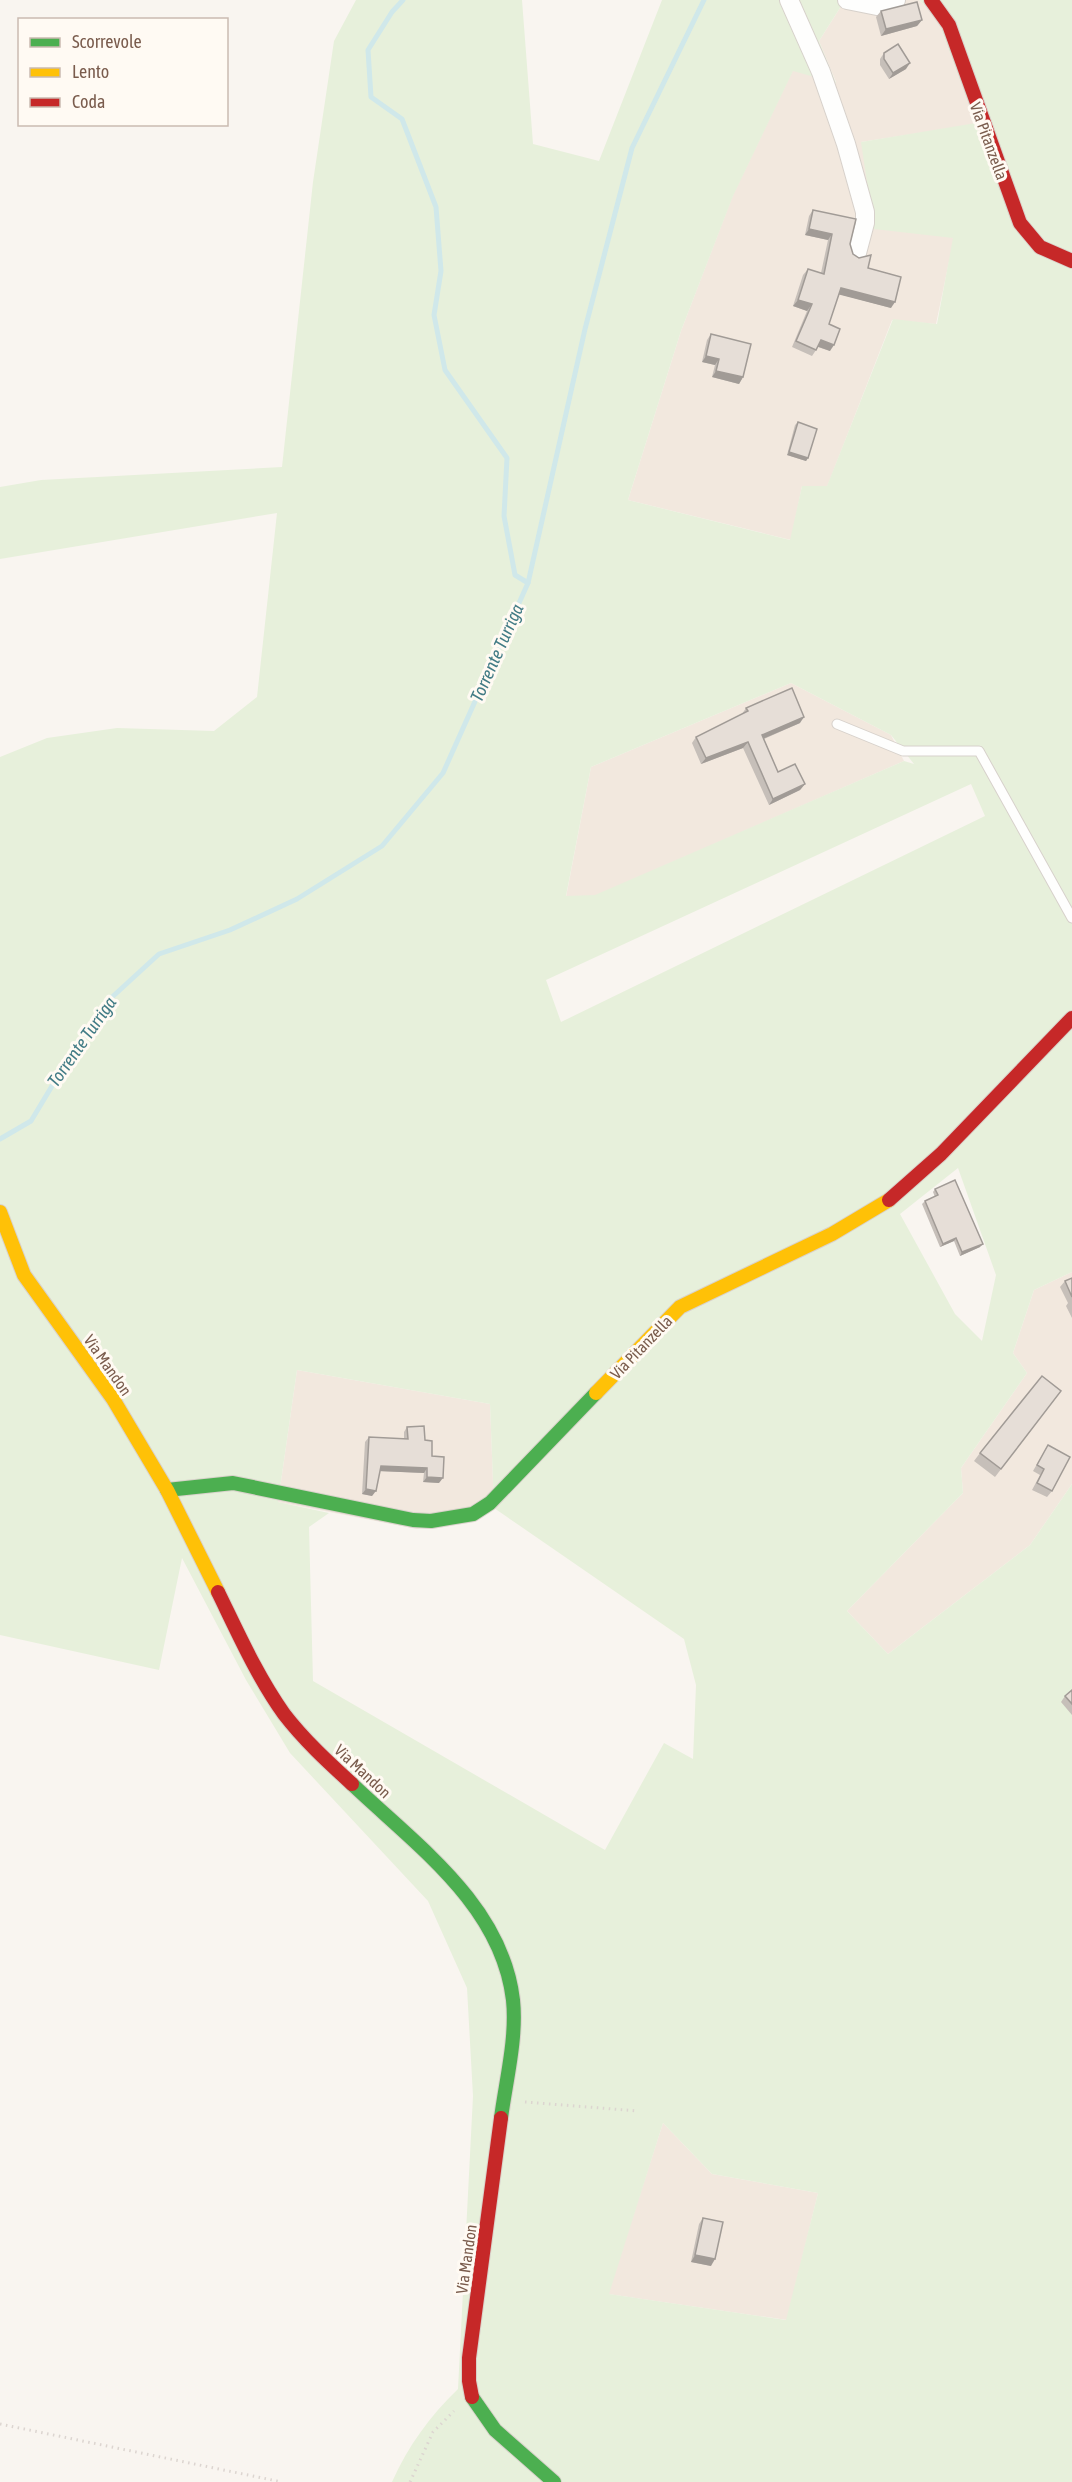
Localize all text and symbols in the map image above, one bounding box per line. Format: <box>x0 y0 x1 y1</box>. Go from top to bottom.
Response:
legend <box>18 18 228 126</box>
text: Scorrevole <box>72 31 142 52</box>
text: Lento <box>72 61 109 82</box>
text: Coda <box>72 91 105 112</box>
street label: Via Pitanzella <box>967 100 1011 182</box>
water label: Torrente Turriga <box>466 600 528 705</box>
water label: Torrente Turriga <box>43 992 121 1091</box>
street label: Via Pitanzella <box>606 1312 676 1382</box>
street label: Via Mandon <box>81 1331 135 1399</box>
street label: Via Mandon <box>331 1741 395 1801</box>
street label: Via Mandon <box>452 2223 480 2295</box>

